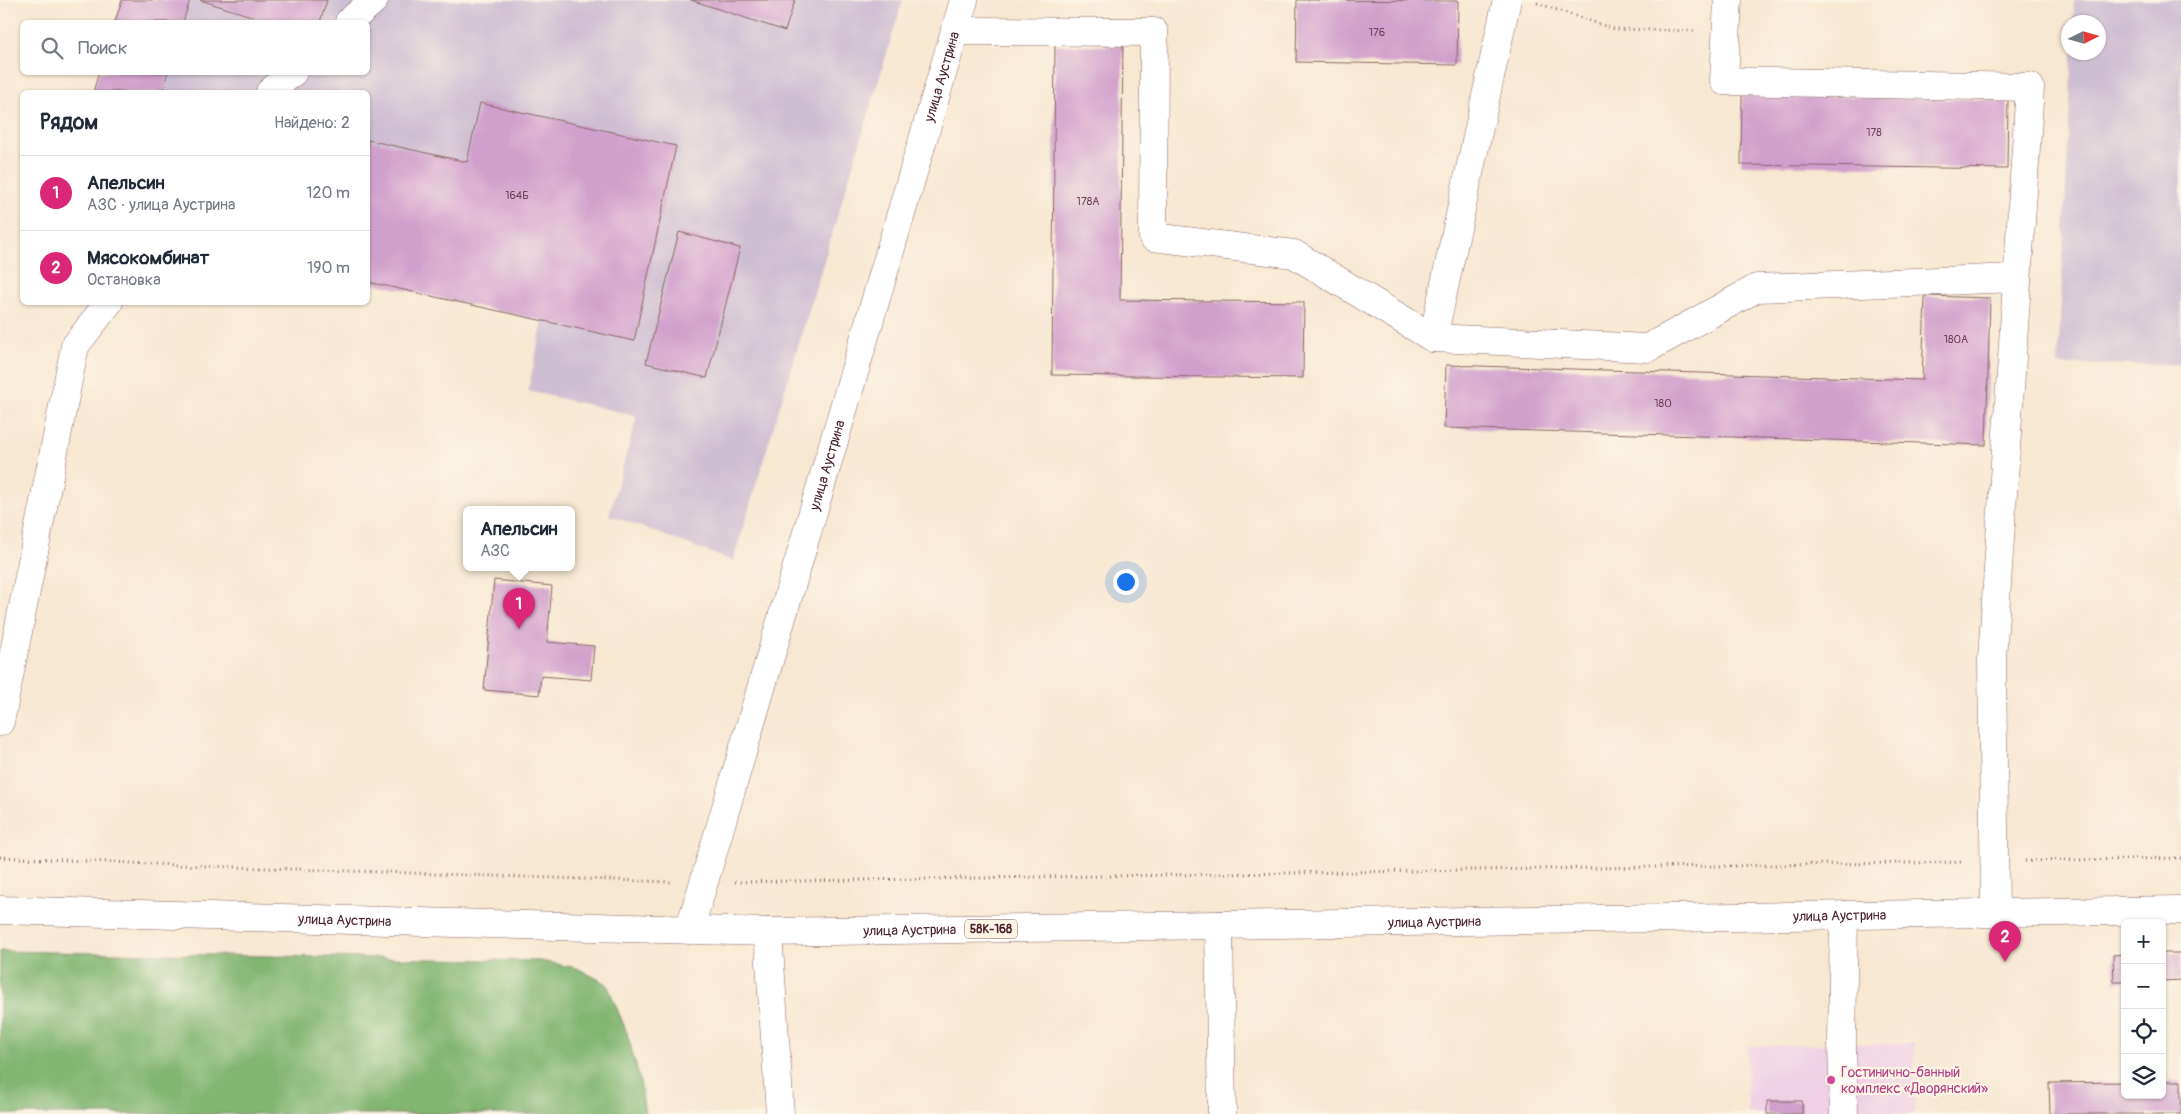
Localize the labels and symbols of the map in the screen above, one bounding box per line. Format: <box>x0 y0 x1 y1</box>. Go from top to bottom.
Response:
north arrow <box>2061 15 2106 60</box>
house number: 176 <box>1369 26 1385 39</box>
street label: улица Аустрина <box>920 30 963 125</box>
house number: 178 <box>1866 126 1882 139</box>
house number: 164Б <box>505 189 529 202</box>
house number: 178А <box>1077 195 1099 208</box>
house number: 180А <box>1944 333 1968 346</box>
house number: 180 <box>1654 397 1672 410</box>
street label: улица Аустрина <box>806 418 849 513</box>
your location <box>1113 569 1139 595</box>
pin: 1 <box>503 588 535 629</box>
street label: улица Аустрина <box>1792 907 1886 925</box>
street label: улица Аустрина <box>297 911 392 930</box>
street label: улица Аустрина <box>1387 913 1481 931</box>
road number: 58К-168 <box>965 920 1017 939</box>
street label: улица Аустрина <box>862 921 956 940</box>
pin: 2 <box>1989 921 2021 962</box>
place label: Гостинично-банный комплекс «Дворянский» <box>1841 1064 1988 1097</box>
marker: Гостинично-банный комплекс «Дворянский» <box>1825 1074 1837 1086</box>

